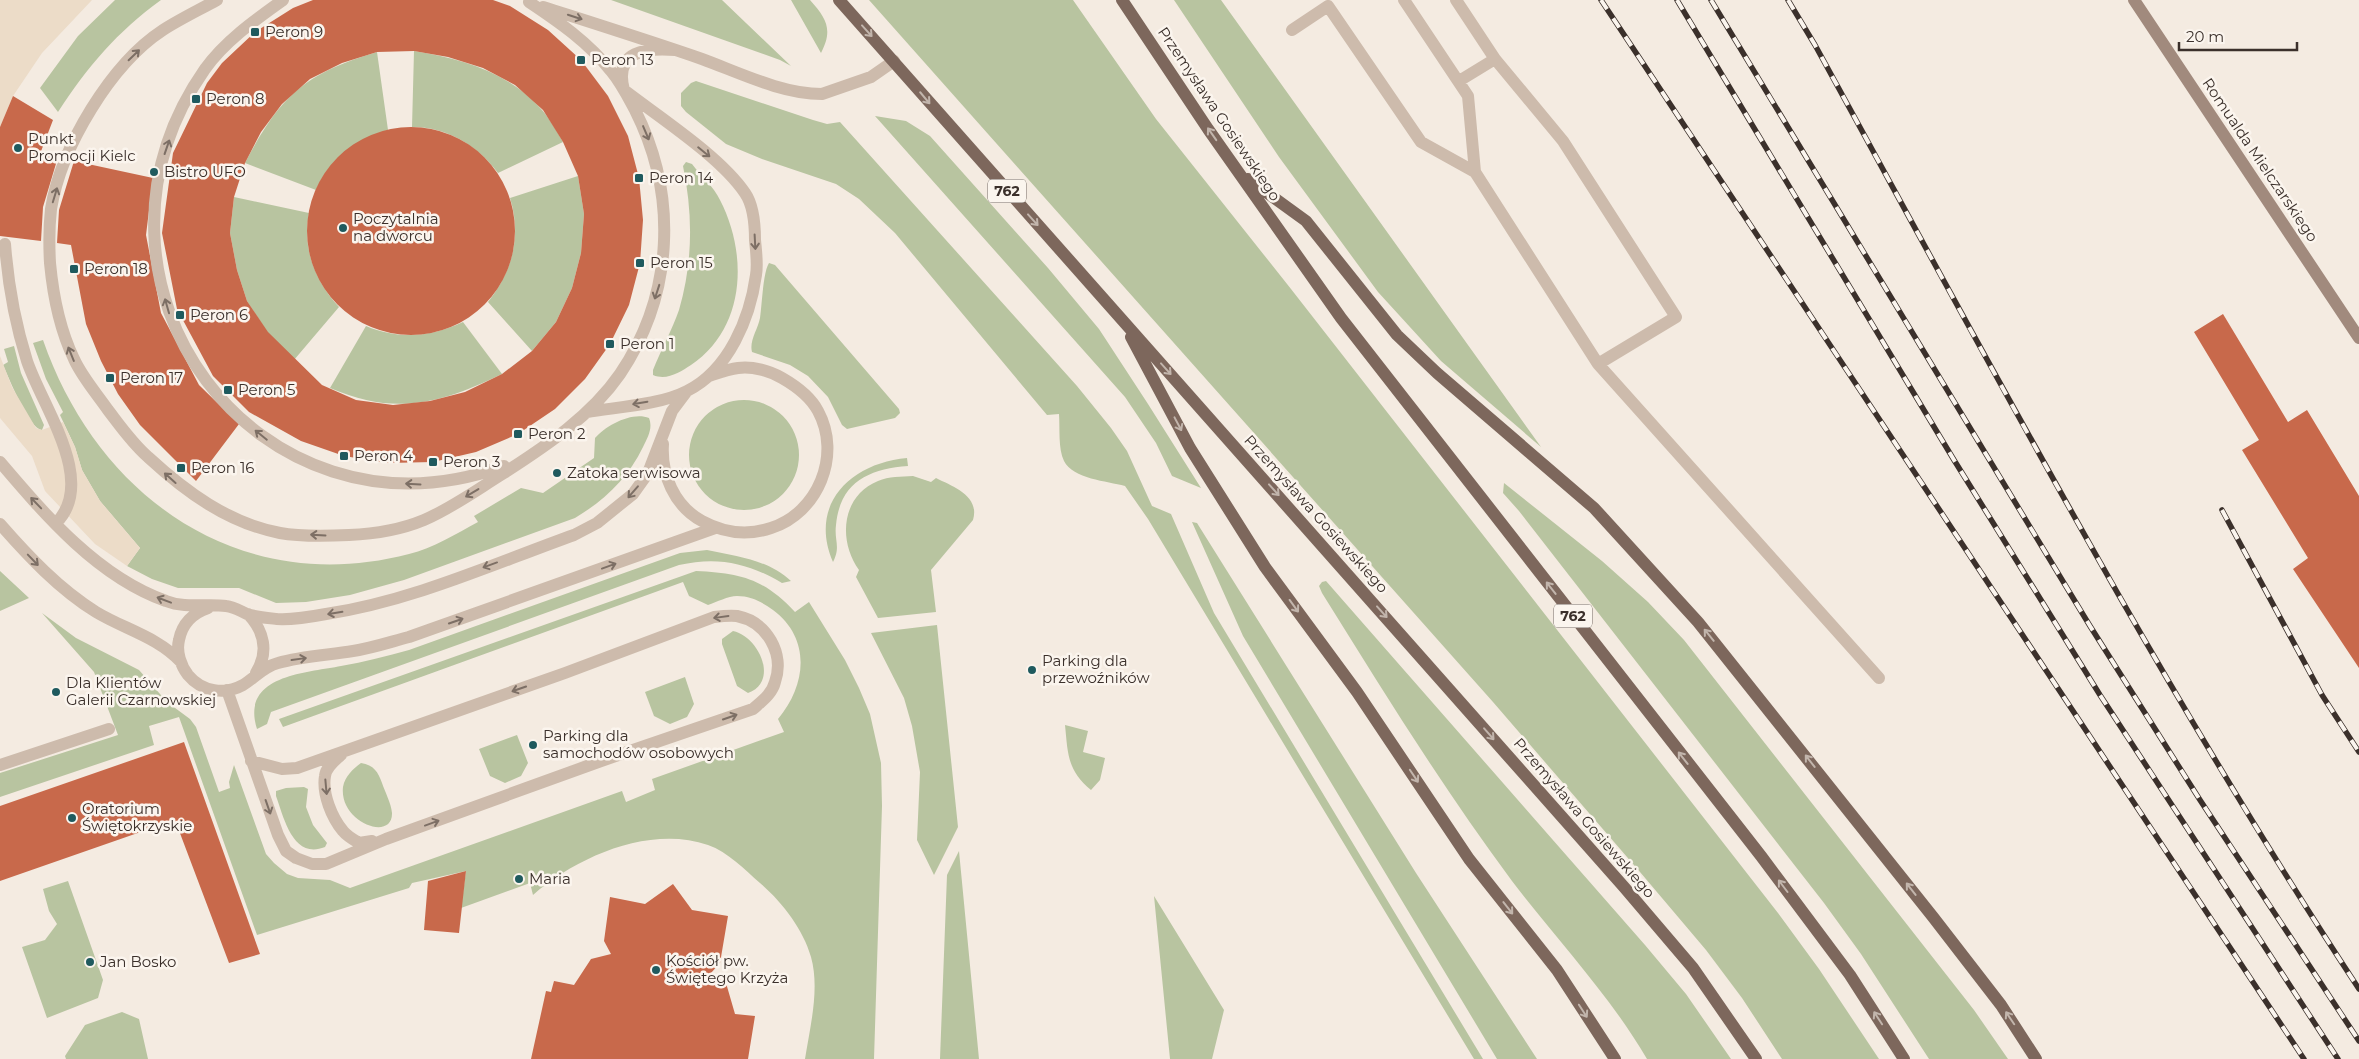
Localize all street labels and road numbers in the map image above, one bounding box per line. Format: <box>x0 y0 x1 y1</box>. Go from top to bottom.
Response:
street label: Przemysława Gosiewskiego <box>1154 23 1285 204</box>
street label: Romualda Mielczarskiego <box>2198 74 2322 245</box>
road number: 762 <box>988 180 1026 202</box>
street label: Przemysława Gosiewskiego <box>1240 431 1392 597</box>
road number: 762 <box>1554 604 1592 628</box>
street label: Przemysława Gosiewskiego <box>1510 734 1659 902</box>

